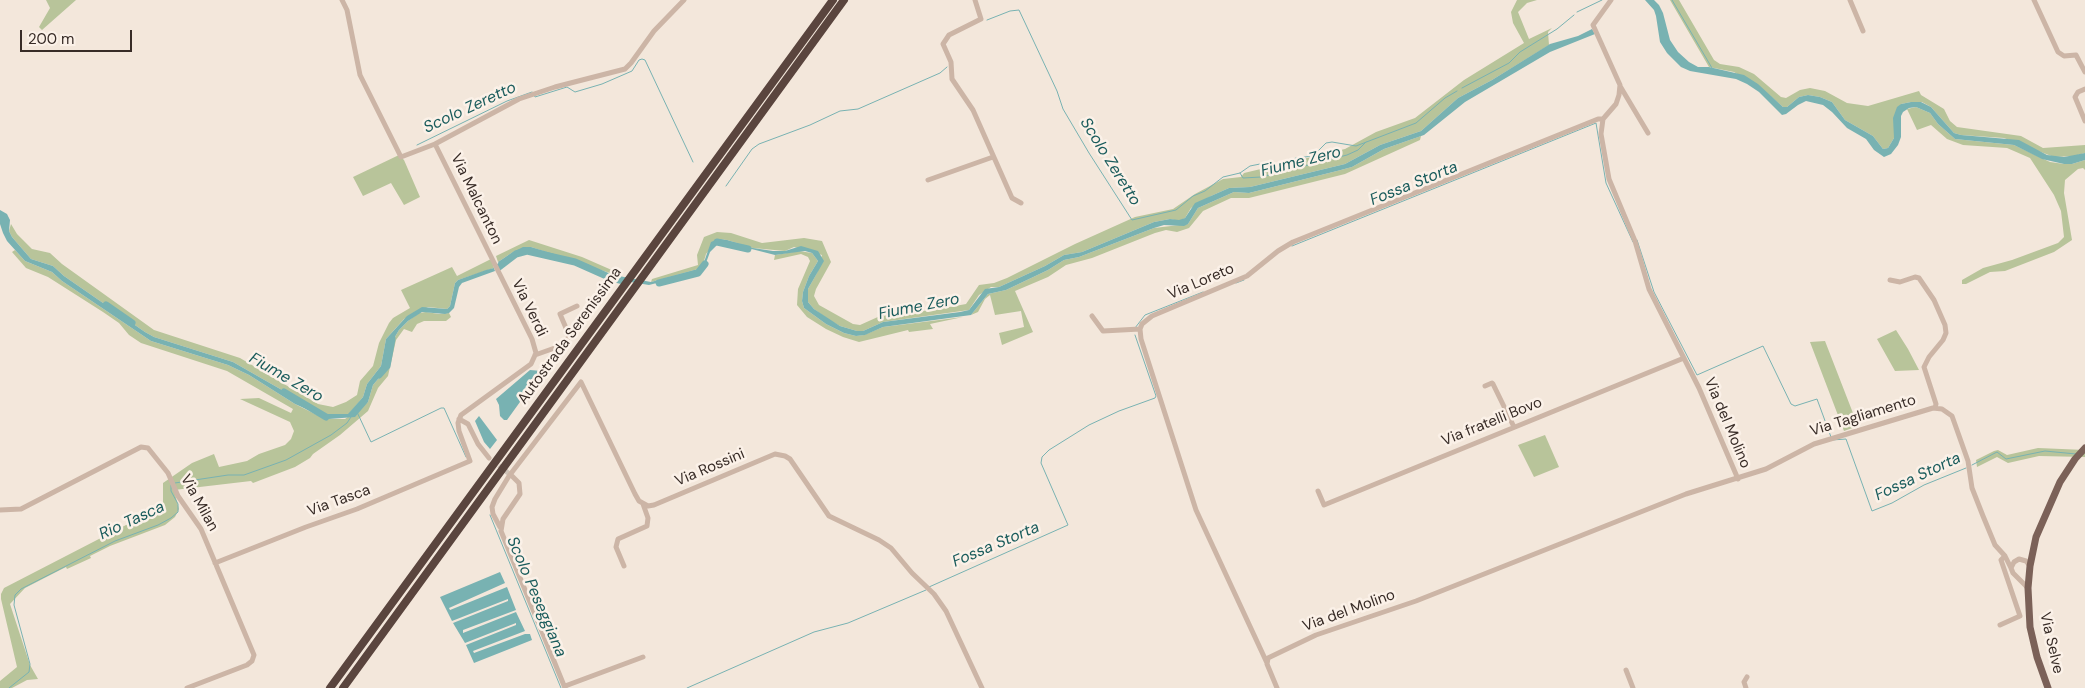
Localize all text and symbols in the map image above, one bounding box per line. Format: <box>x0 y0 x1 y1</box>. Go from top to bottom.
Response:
scale bar <box>22 20 135 52</box>
text: 200 m <box>28 29 74 49</box>
water label: Scolo Zeretto <box>421 78 519 138</box>
water label: Scolo Zeretto <box>1075 115 1145 209</box>
water label: Fiume Zero <box>1259 143 1343 181</box>
street label: Via Malcanton <box>446 151 506 247</box>
water label: Fossa Storta <box>1367 158 1461 210</box>
street label: Via Loreto <box>1165 260 1237 304</box>
street label: Autostrada Serenissima <box>514 264 626 408</box>
street label: Via Verdi <box>507 276 551 340</box>
water label: Fiume Zero <box>877 290 961 324</box>
water label: Fiume Zero <box>246 349 326 407</box>
street label: Via del Molino <box>1700 375 1754 471</box>
street label: Via Tagliamento <box>1808 391 1918 441</box>
street label: Via fratelli Bovo <box>1439 394 1545 450</box>
street label: Via Rossini <box>672 445 748 491</box>
water label: Fossa Storta <box>1872 449 1964 505</box>
street label: Via Milan <box>176 471 222 535</box>
street label: Via Tasca <box>305 481 373 521</box>
water label: Rio Tasca <box>96 498 168 544</box>
water label: Fossa Storta <box>950 518 1042 572</box>
water label: Scolo Peseggiana <box>502 534 570 660</box>
street label: Via del Molino <box>1300 586 1398 636</box>
street label: Via Selve <box>2035 611 2067 675</box>

